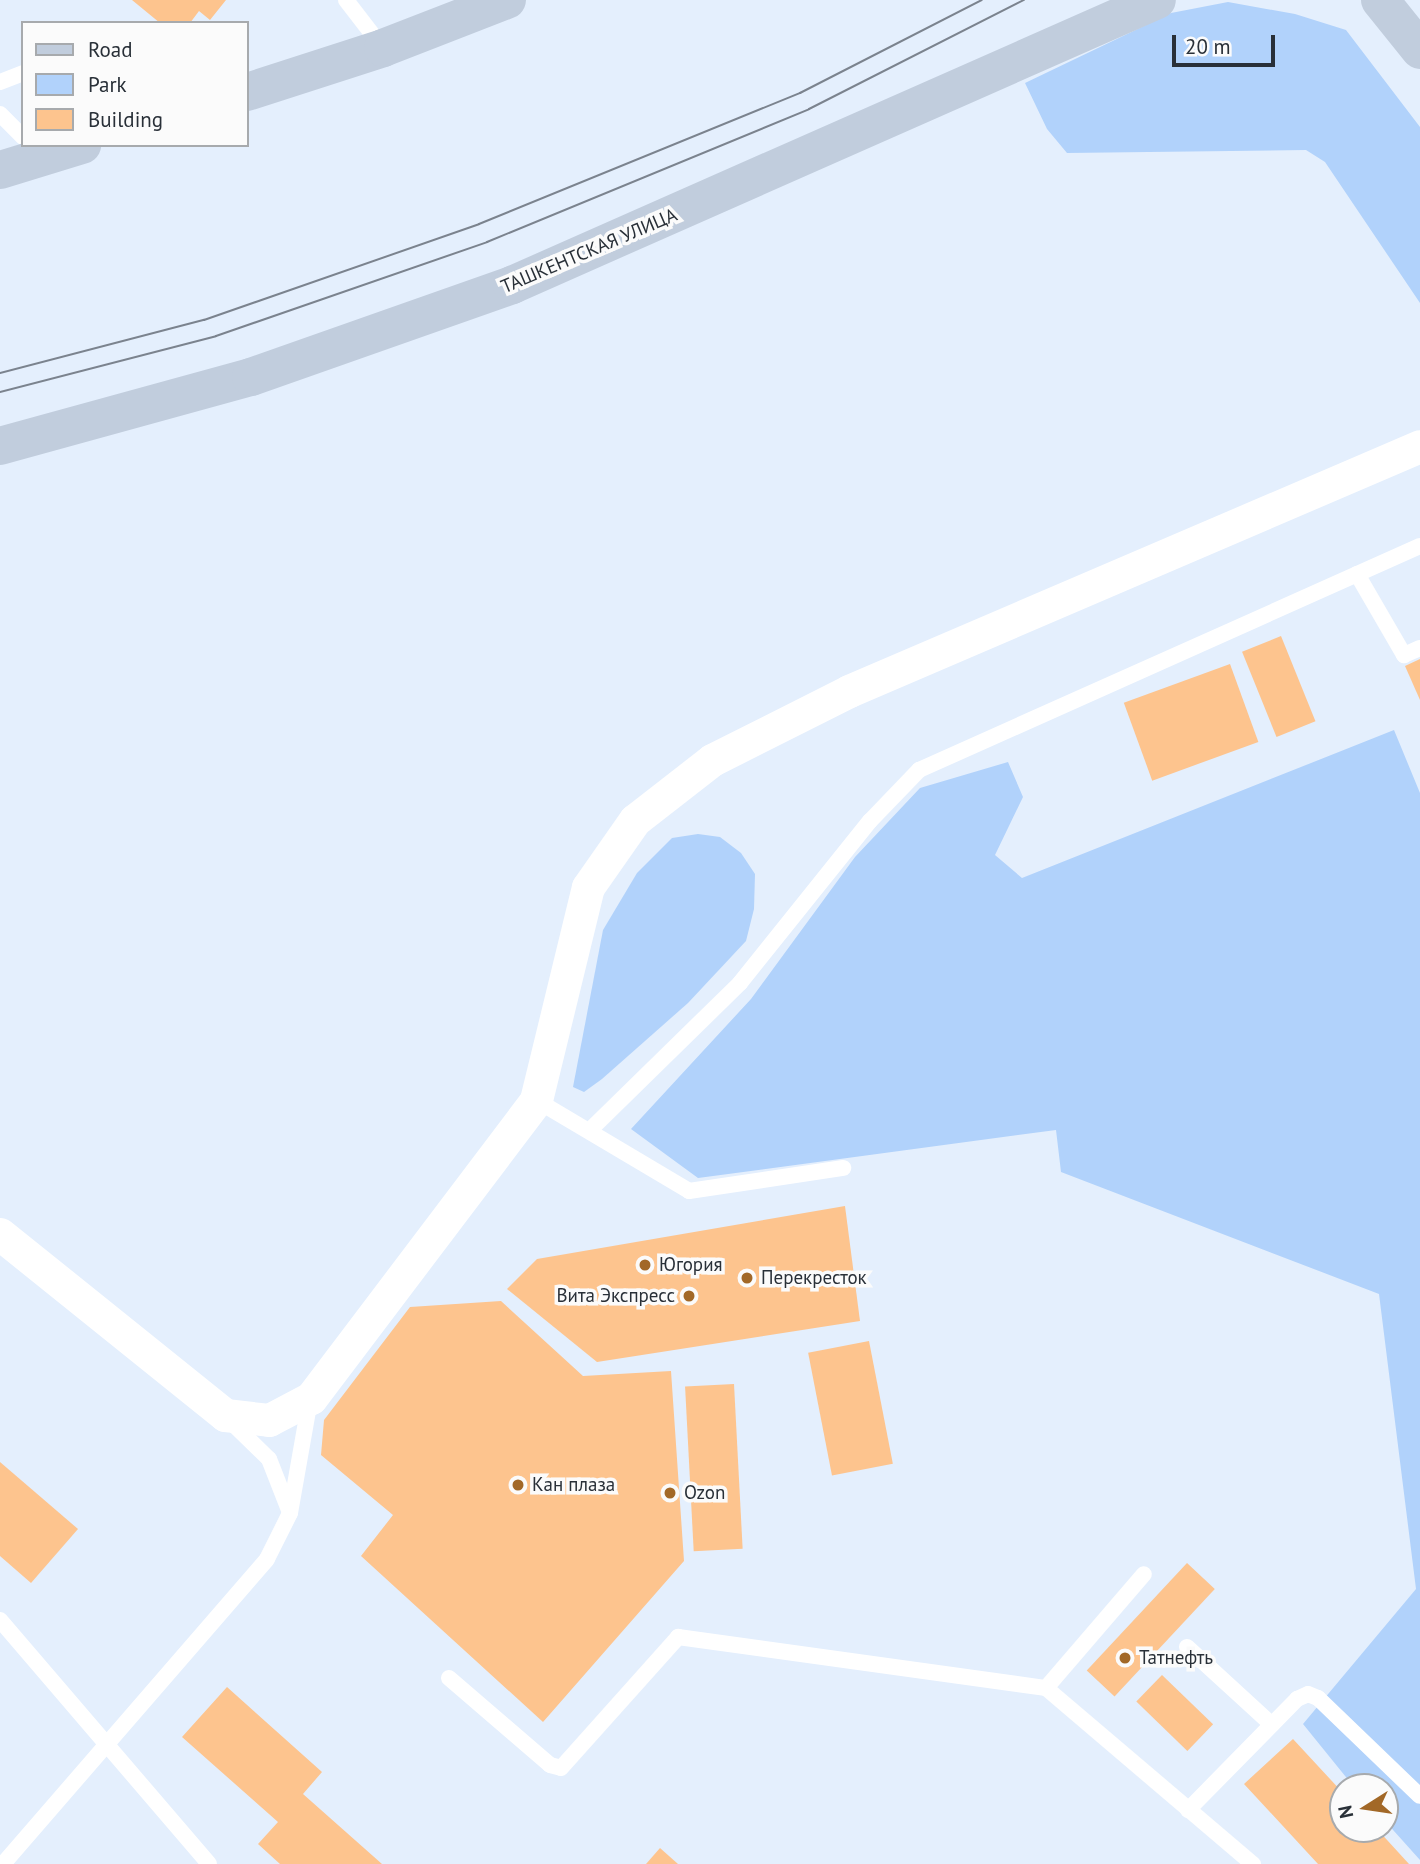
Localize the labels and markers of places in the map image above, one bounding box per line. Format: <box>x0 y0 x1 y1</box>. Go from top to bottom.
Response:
place label: Югория <box>659 1254 723 1276</box>
marker: Югория <box>637 1257 653 1273</box>
place label: Перекресток <box>761 1267 867 1289</box>
marker: Перекресток <box>739 1270 755 1286</box>
place label: Вита Экспресс <box>556 1285 675 1307</box>
marker: Вита Экспресс <box>681 1288 697 1304</box>
place label: Кан плаза <box>532 1474 615 1496</box>
marker: Кан плаза <box>510 1477 526 1493</box>
place label: Ozon <box>684 1482 725 1504</box>
marker: Ozon <box>662 1485 678 1501</box>
place label: Татнефть <box>1139 1647 1213 1669</box>
marker: Татнефть <box>1117 1650 1133 1666</box>

